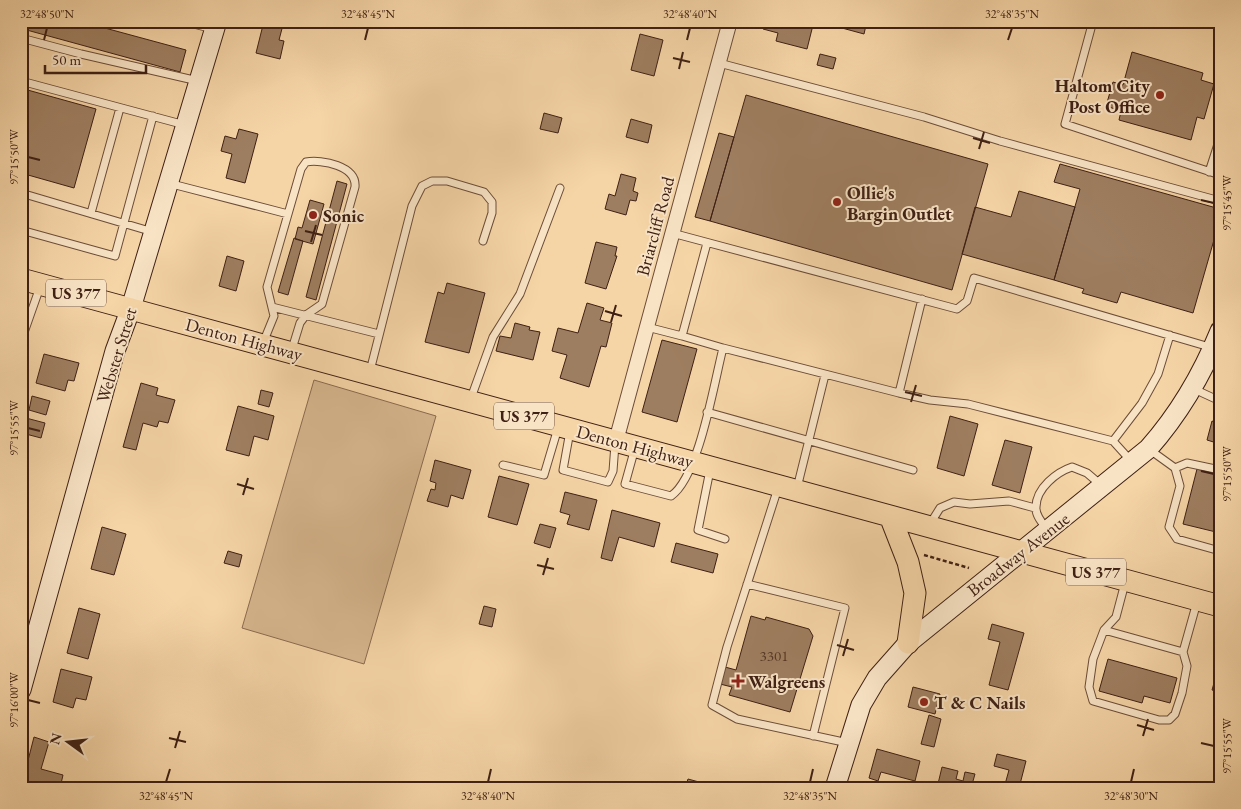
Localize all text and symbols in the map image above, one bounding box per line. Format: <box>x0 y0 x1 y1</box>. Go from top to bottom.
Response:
text: 32°48'50"N <box>20 6 74 22</box>
text: 32°48'45"N <box>341 6 395 22</box>
text: 32°48'40"N <box>663 6 717 22</box>
text: 32°48'35"N <box>985 6 1039 22</box>
scale bar <box>45 42 146 74</box>
text: 50 m <box>52 50 81 69</box>
place label: Haltom City Post Office <box>1055 74 1150 118</box>
marker: Haltom City Post Office <box>1154 89 1166 101</box>
text: 97°15'50"W <box>6 128 22 185</box>
street label: Briarcliff Road <box>631 173 680 278</box>
text: 97°15'45"W <box>1219 174 1235 231</box>
place label: Ollie's Bargin Outlet <box>847 181 952 225</box>
marker: Ollie's Bargin Outlet <box>831 196 843 208</box>
place label: Sonic <box>323 204 365 227</box>
marker: Sonic <box>307 209 319 221</box>
road number: US 377 <box>46 280 106 306</box>
street label: Webster Street <box>91 304 142 406</box>
street label: Denton Highway <box>183 312 305 366</box>
text: 97°15'55"W <box>6 399 22 456</box>
road number: US 377 <box>494 402 554 430</box>
street label: Denton Highway <box>574 419 696 473</box>
text: 97°15'50"W <box>1219 445 1235 502</box>
street label: Broadway Avenue <box>962 507 1074 601</box>
road number: US 377 <box>1066 558 1126 586</box>
house number: 3301 <box>760 646 788 665</box>
place label: Walgreens <box>748 670 825 693</box>
text: 97°16'00"W <box>6 671 22 728</box>
marker: Walgreens <box>732 675 744 687</box>
place label: T & C Nails <box>934 691 1026 714</box>
marker: T & C Nails <box>918 696 930 708</box>
north arrow <box>42 716 92 766</box>
text: 97°15'55"W <box>1219 717 1235 774</box>
text: N <box>45 730 66 746</box>
text: 32°48'45"N <box>139 788 193 804</box>
text: 32°48'40"N <box>461 788 515 804</box>
text: 32°48'35"N <box>783 788 837 804</box>
text: 32°48'30"N <box>1104 788 1158 804</box>

